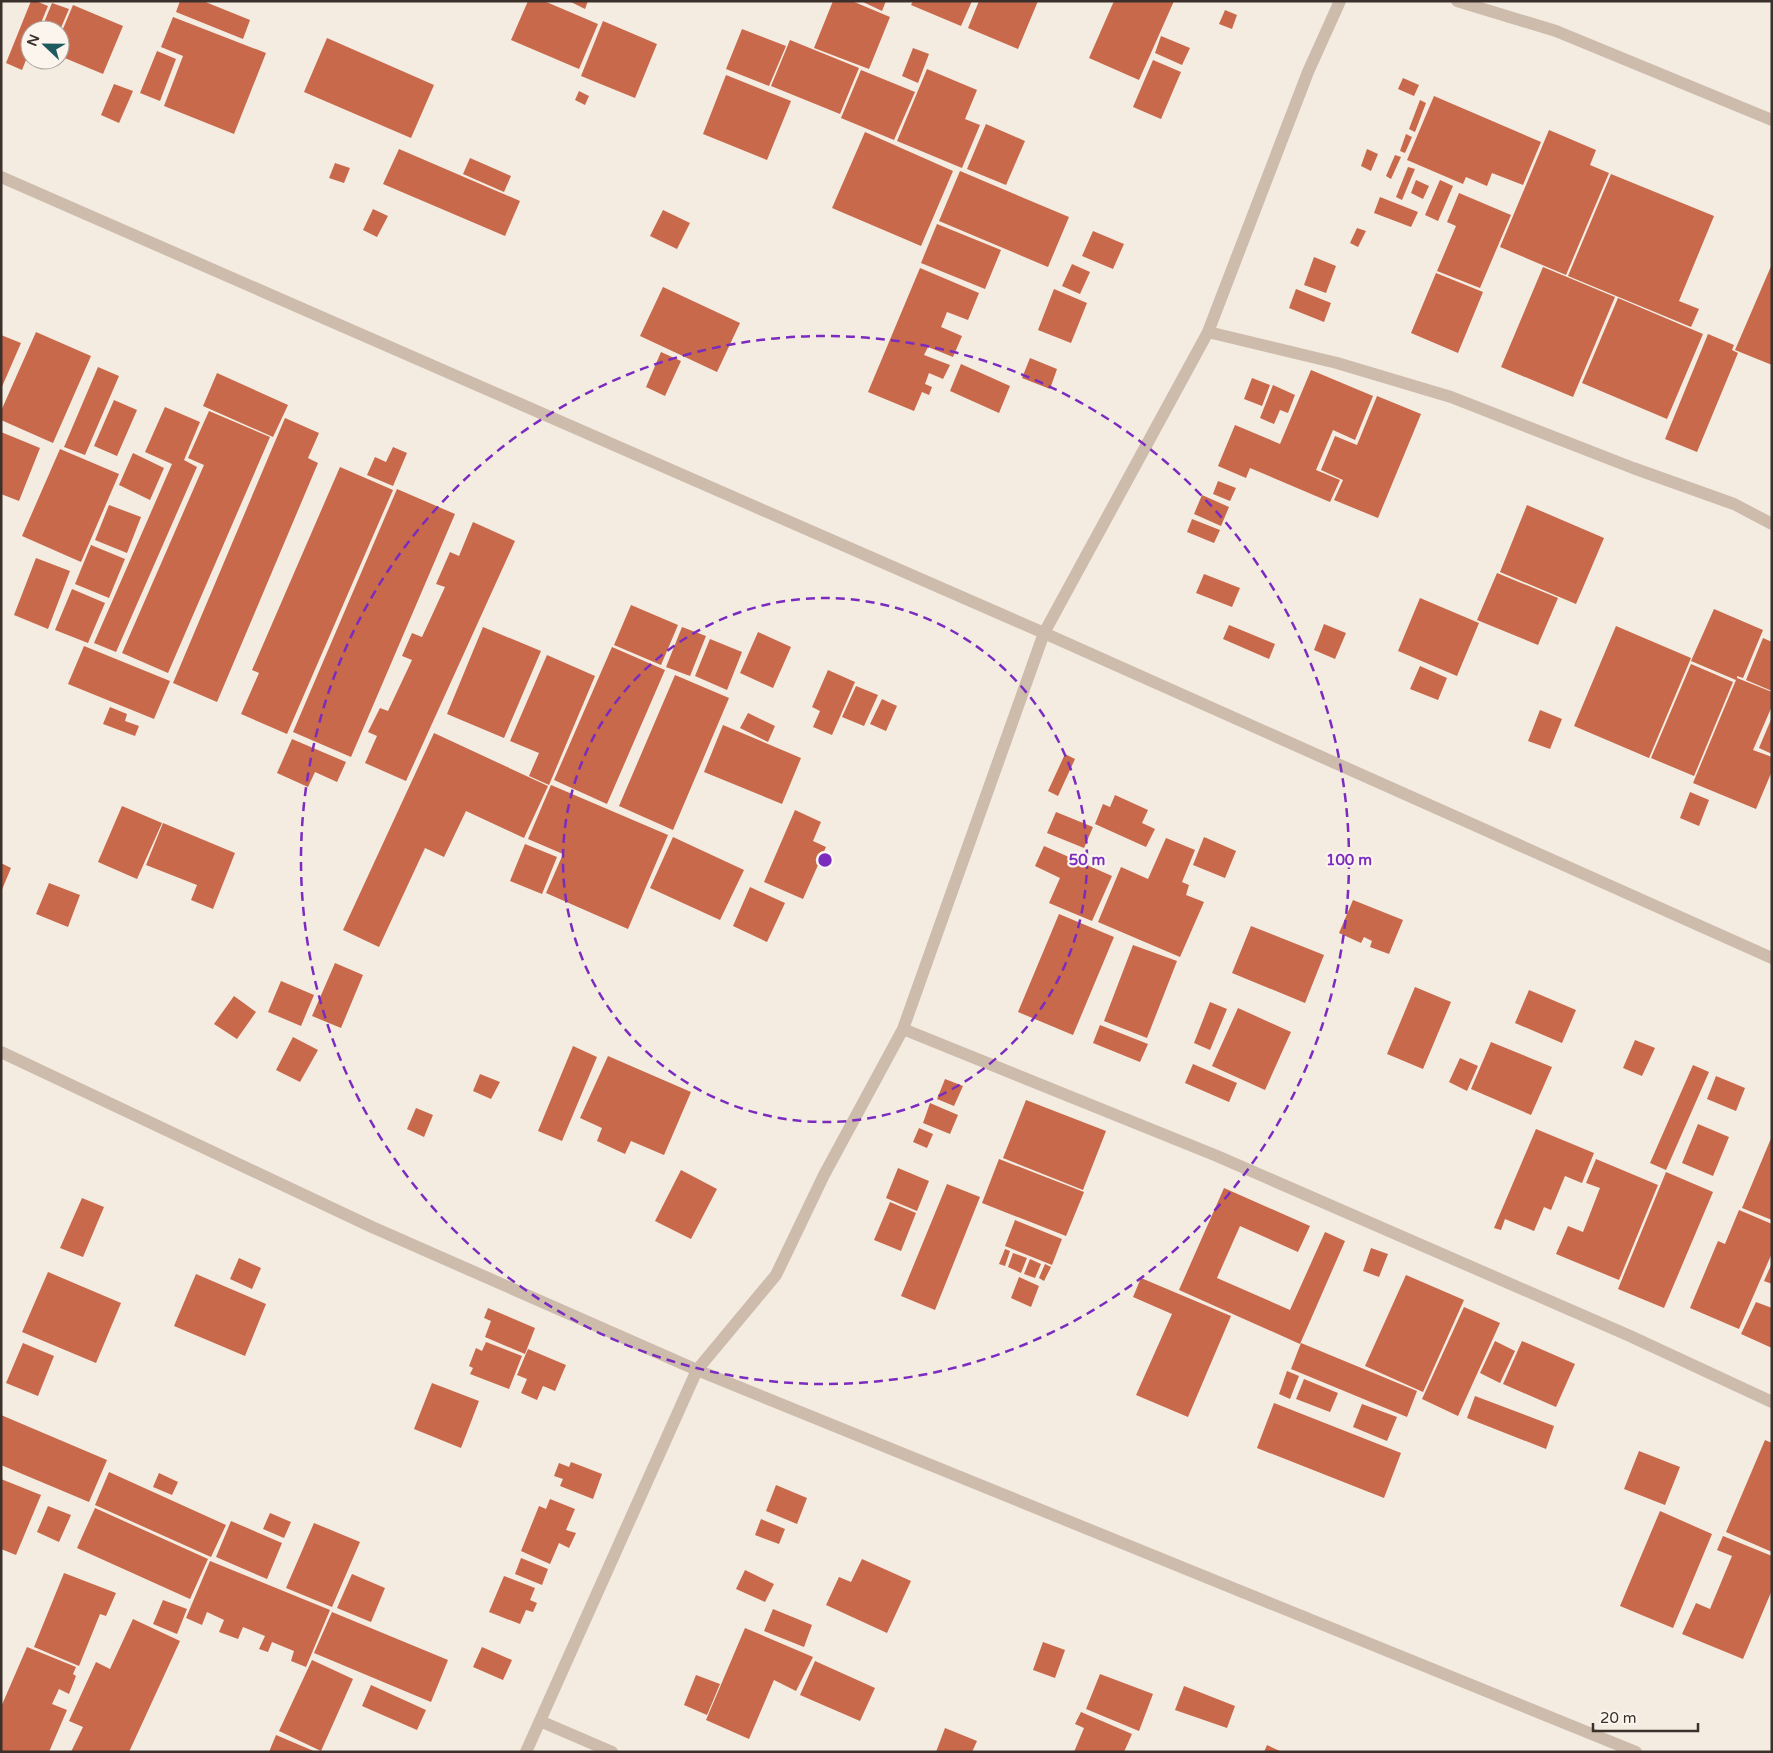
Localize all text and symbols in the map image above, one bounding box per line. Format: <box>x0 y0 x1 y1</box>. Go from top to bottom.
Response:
north arrow <box>20 20 70 70</box>
text: N <box>23 32 43 49</box>
centre of rings <box>816 851 834 869</box>
text: 50 m <box>1069 851 1105 869</box>
text: 100 m <box>1326 851 1372 869</box>
scale bar <box>1593 1700 1698 1732</box>
text: 20 m <box>1600 1709 1637 1727</box>

